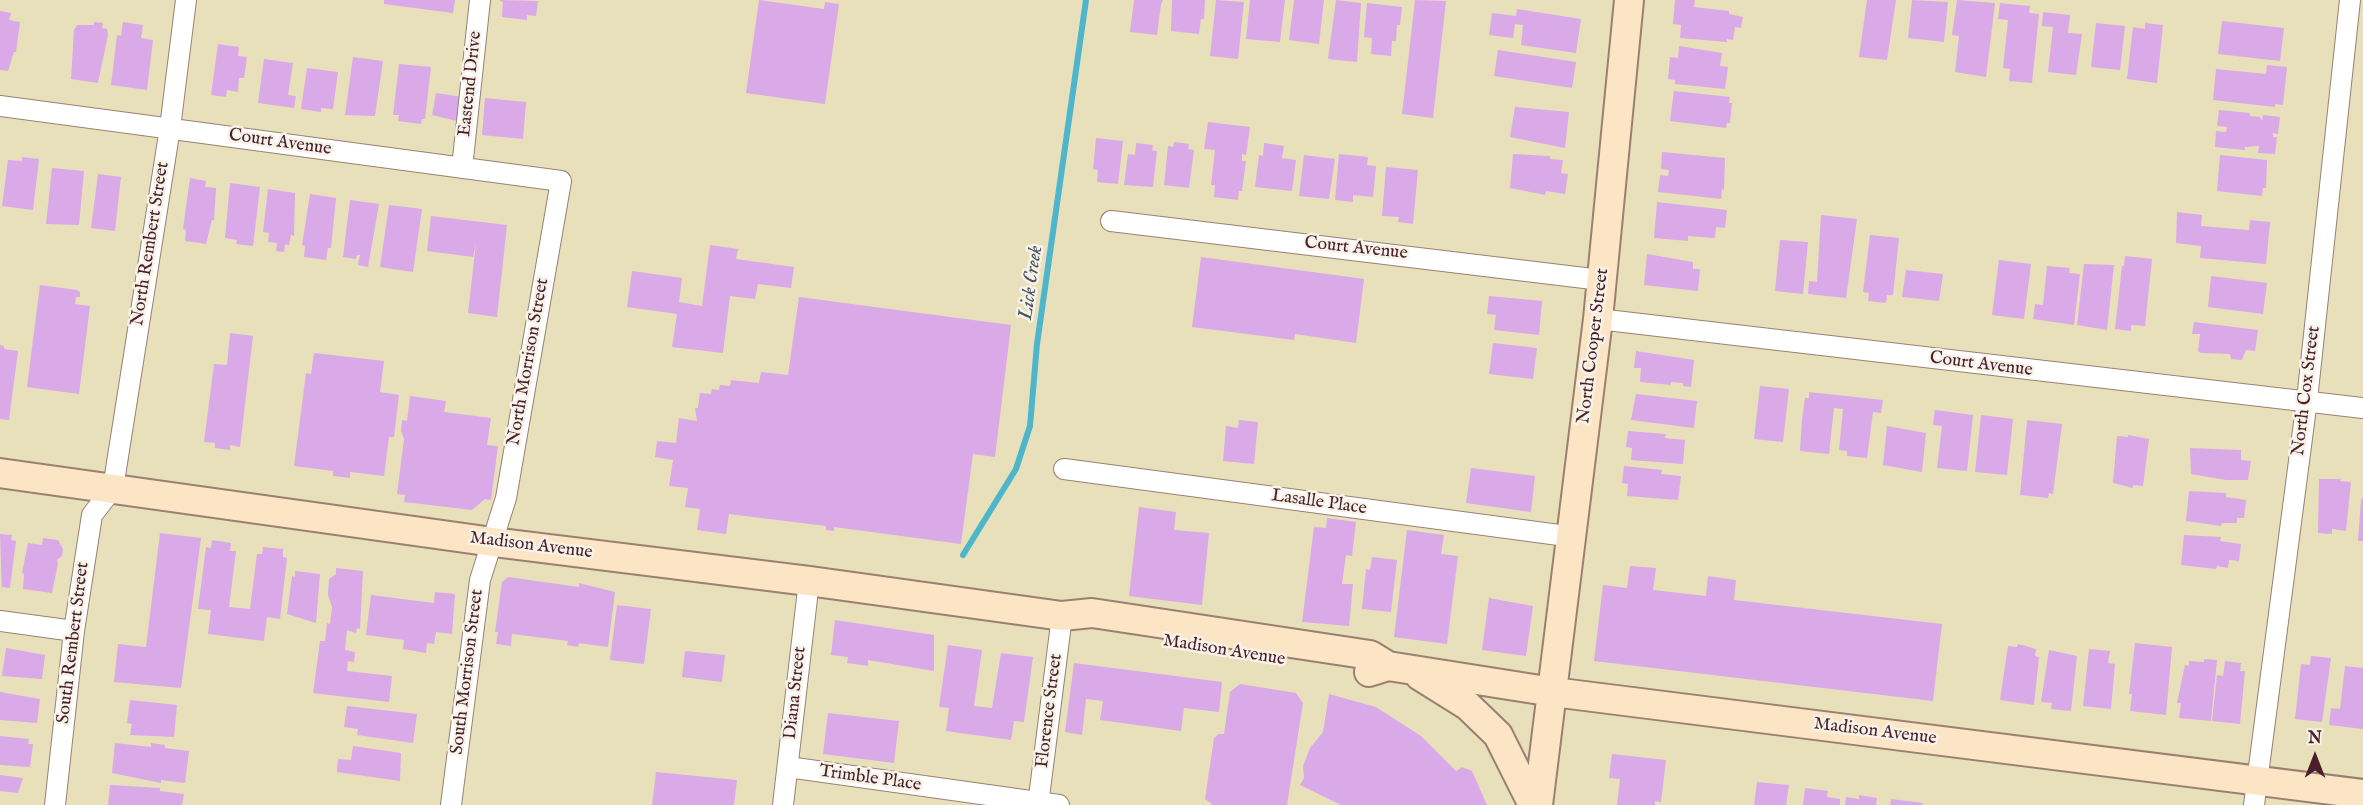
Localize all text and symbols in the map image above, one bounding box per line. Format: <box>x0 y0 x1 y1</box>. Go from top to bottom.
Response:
street label: Eastend Drive <box>455 30 487 138</box>
street label: Court Avenue <box>227 125 333 161</box>
street label: North Rembert Street <box>127 160 175 328</box>
street label: Court Avenue <box>1303 233 1409 265</box>
water label: Lick Creek <box>1015 244 1049 322</box>
street label: North Cooper Street <box>1574 267 1614 425</box>
street label: North Morrison Street <box>504 277 554 447</box>
street label: North Cox Street <box>2288 325 2326 457</box>
street label: Court Avenue <box>1928 348 2034 382</box>
street label: Lasalle Place <box>1270 486 1368 520</box>
street label: Madison Avenue <box>468 528 594 564</box>
street label: South Rembert Street <box>53 561 95 725</box>
street label: South Morrison Street <box>447 588 489 756</box>
street label: Madison Avenue <box>1161 631 1287 671</box>
street label: Diana Street <box>780 646 812 740</box>
street label: Florence Street <box>1032 653 1068 769</box>
street label: Madison Avenue <box>1812 714 1938 750</box>
north arrow <box>2285 727 2345 787</box>
text: N <box>2308 729 2322 749</box>
street label: Trimble Place <box>818 761 922 797</box>

